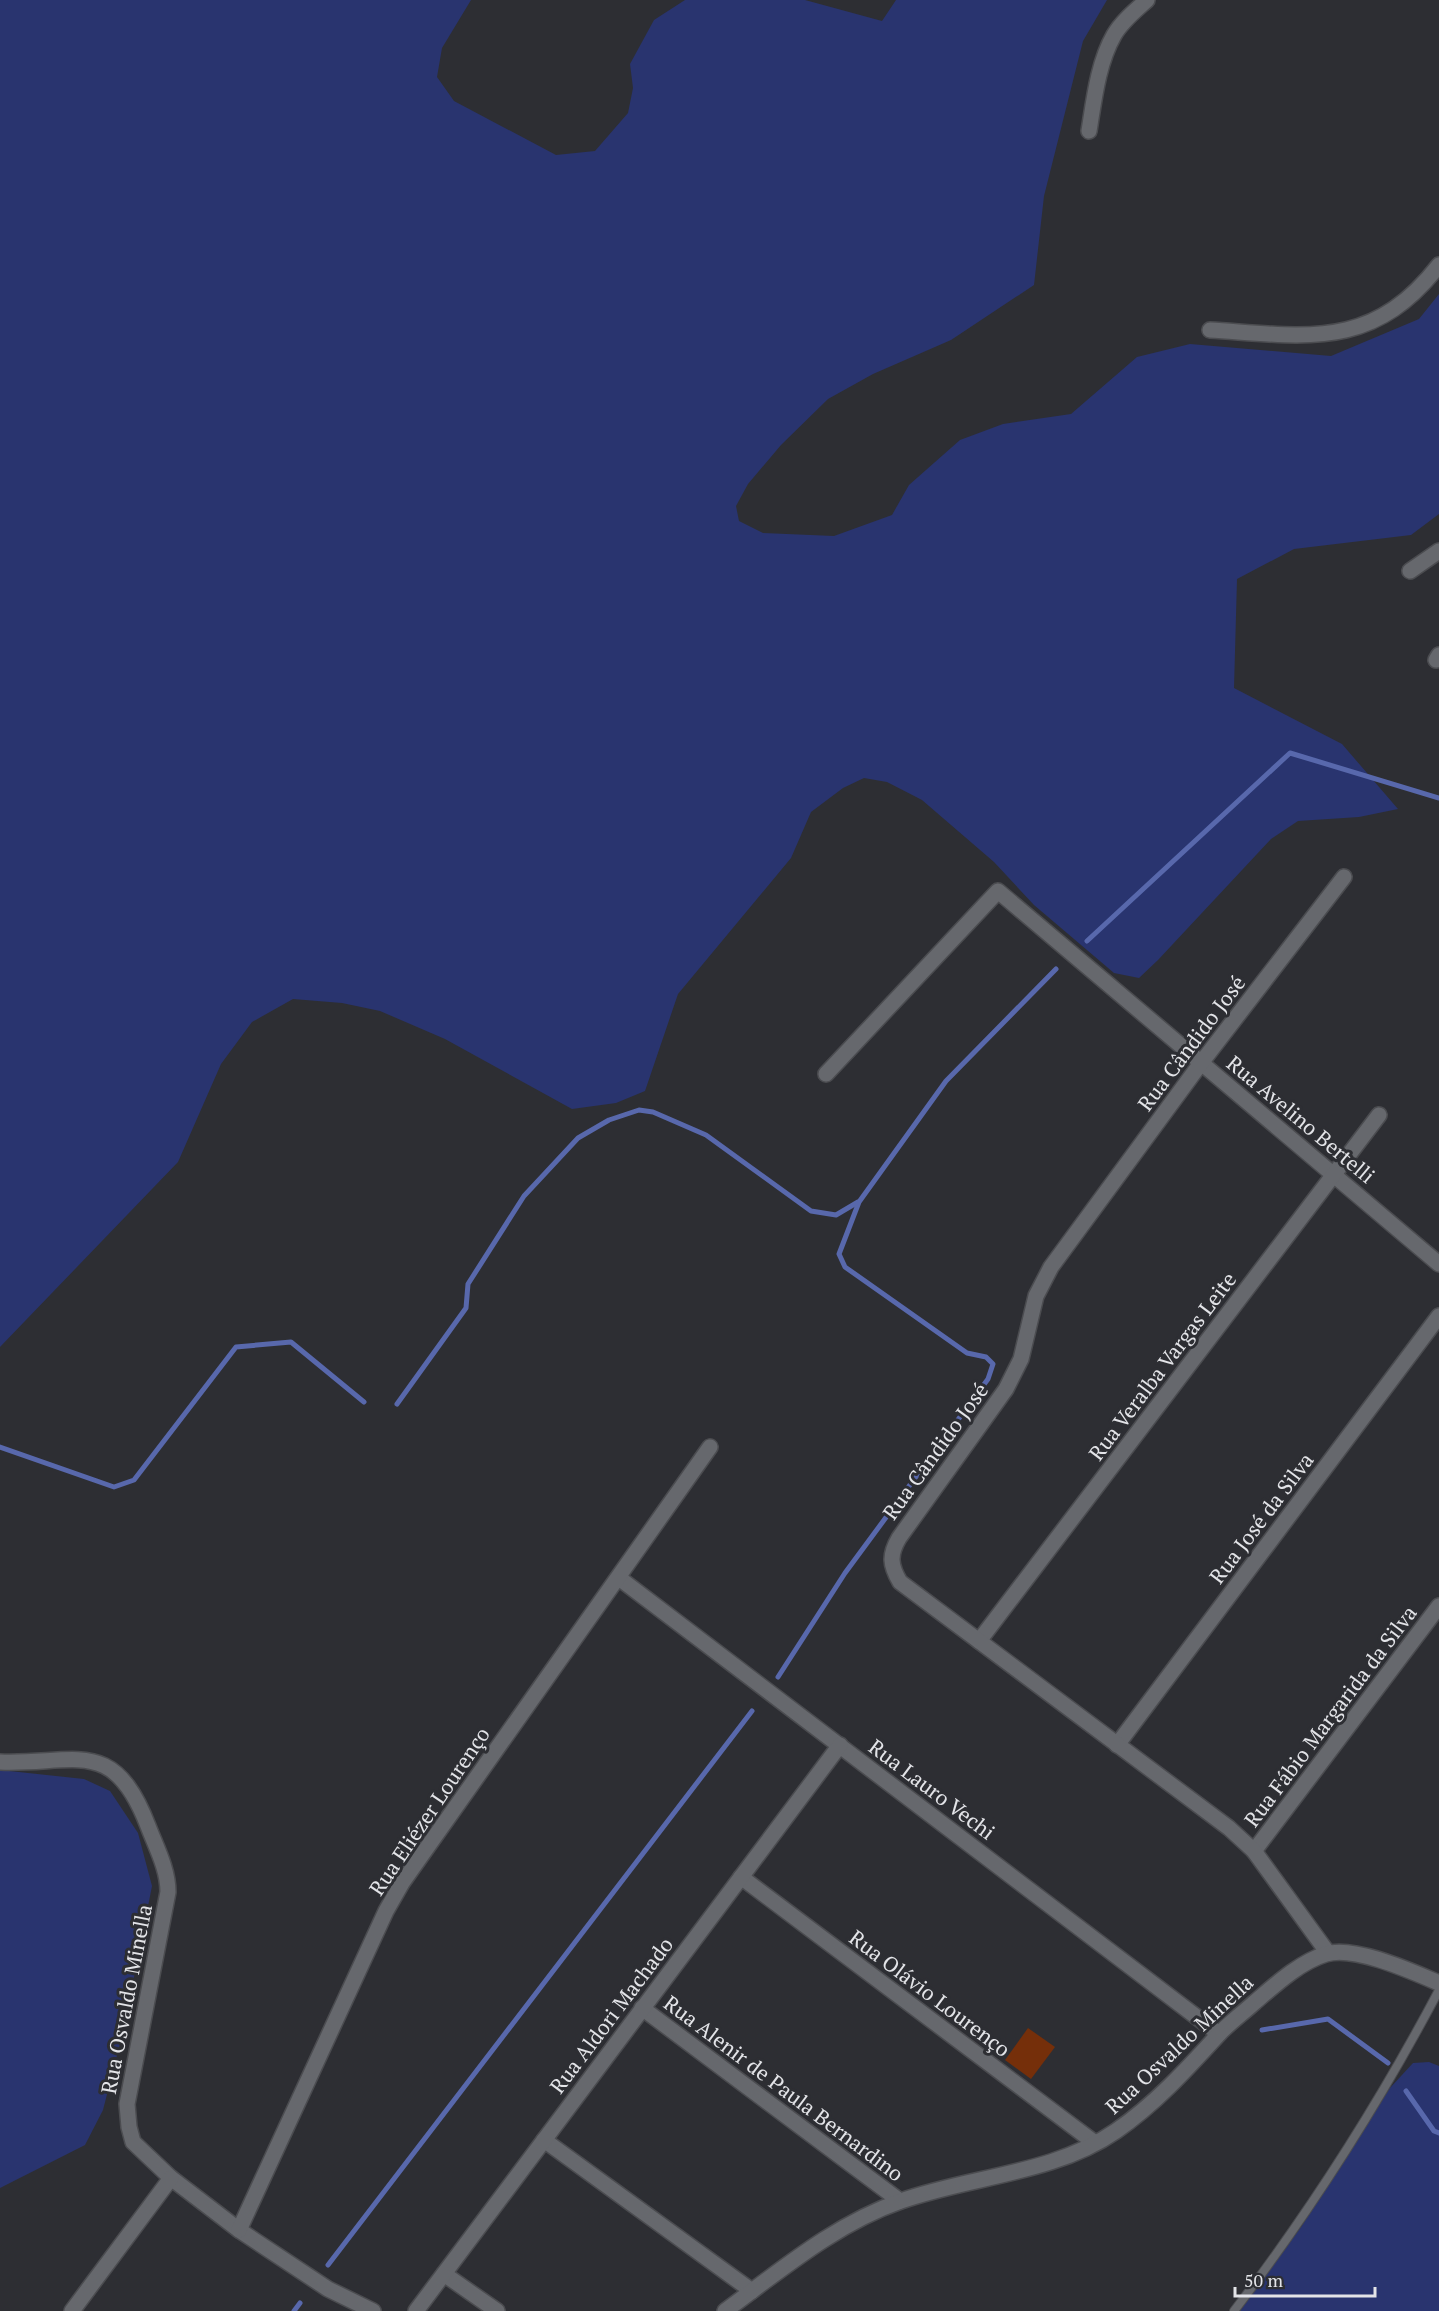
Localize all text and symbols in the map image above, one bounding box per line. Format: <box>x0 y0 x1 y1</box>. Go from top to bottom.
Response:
street label: Rua Cândido José <box>1131 970 1251 1116</box>
street label: Rua Avelino Bertelli <box>1221 1049 1381 1189</box>
street label: Rua Veralba Vargas Leite <box>1082 1266 1242 1466</box>
street label: Rua Cândido José <box>876 1377 994 1525</box>
street label: Rua José da Silva <box>1203 1446 1320 1589</box>
street label: Rua Fábio Margarida da Silva <box>1237 1599 1423 1832</box>
street label: Rua Eliézer Lourenço <box>362 1721 496 1901</box>
street label: Rua Lauro Vechi <box>863 1732 1001 1846</box>
street label: Rua Osvaldo Minella <box>94 1901 158 2096</box>
street label: Rua Olávio Lourenço <box>844 1923 1016 2063</box>
street label: Rua Aldori Machado <box>543 1931 679 2099</box>
street label: Rua Osvaldo Minella <box>1099 1968 1259 2120</box>
street label: Rua Alenir de Paula Bernardino <box>658 1989 910 2187</box>
scale bar <box>1235 2260 1374 2298</box>
text: 50 m <box>1244 2268 1284 2292</box>

